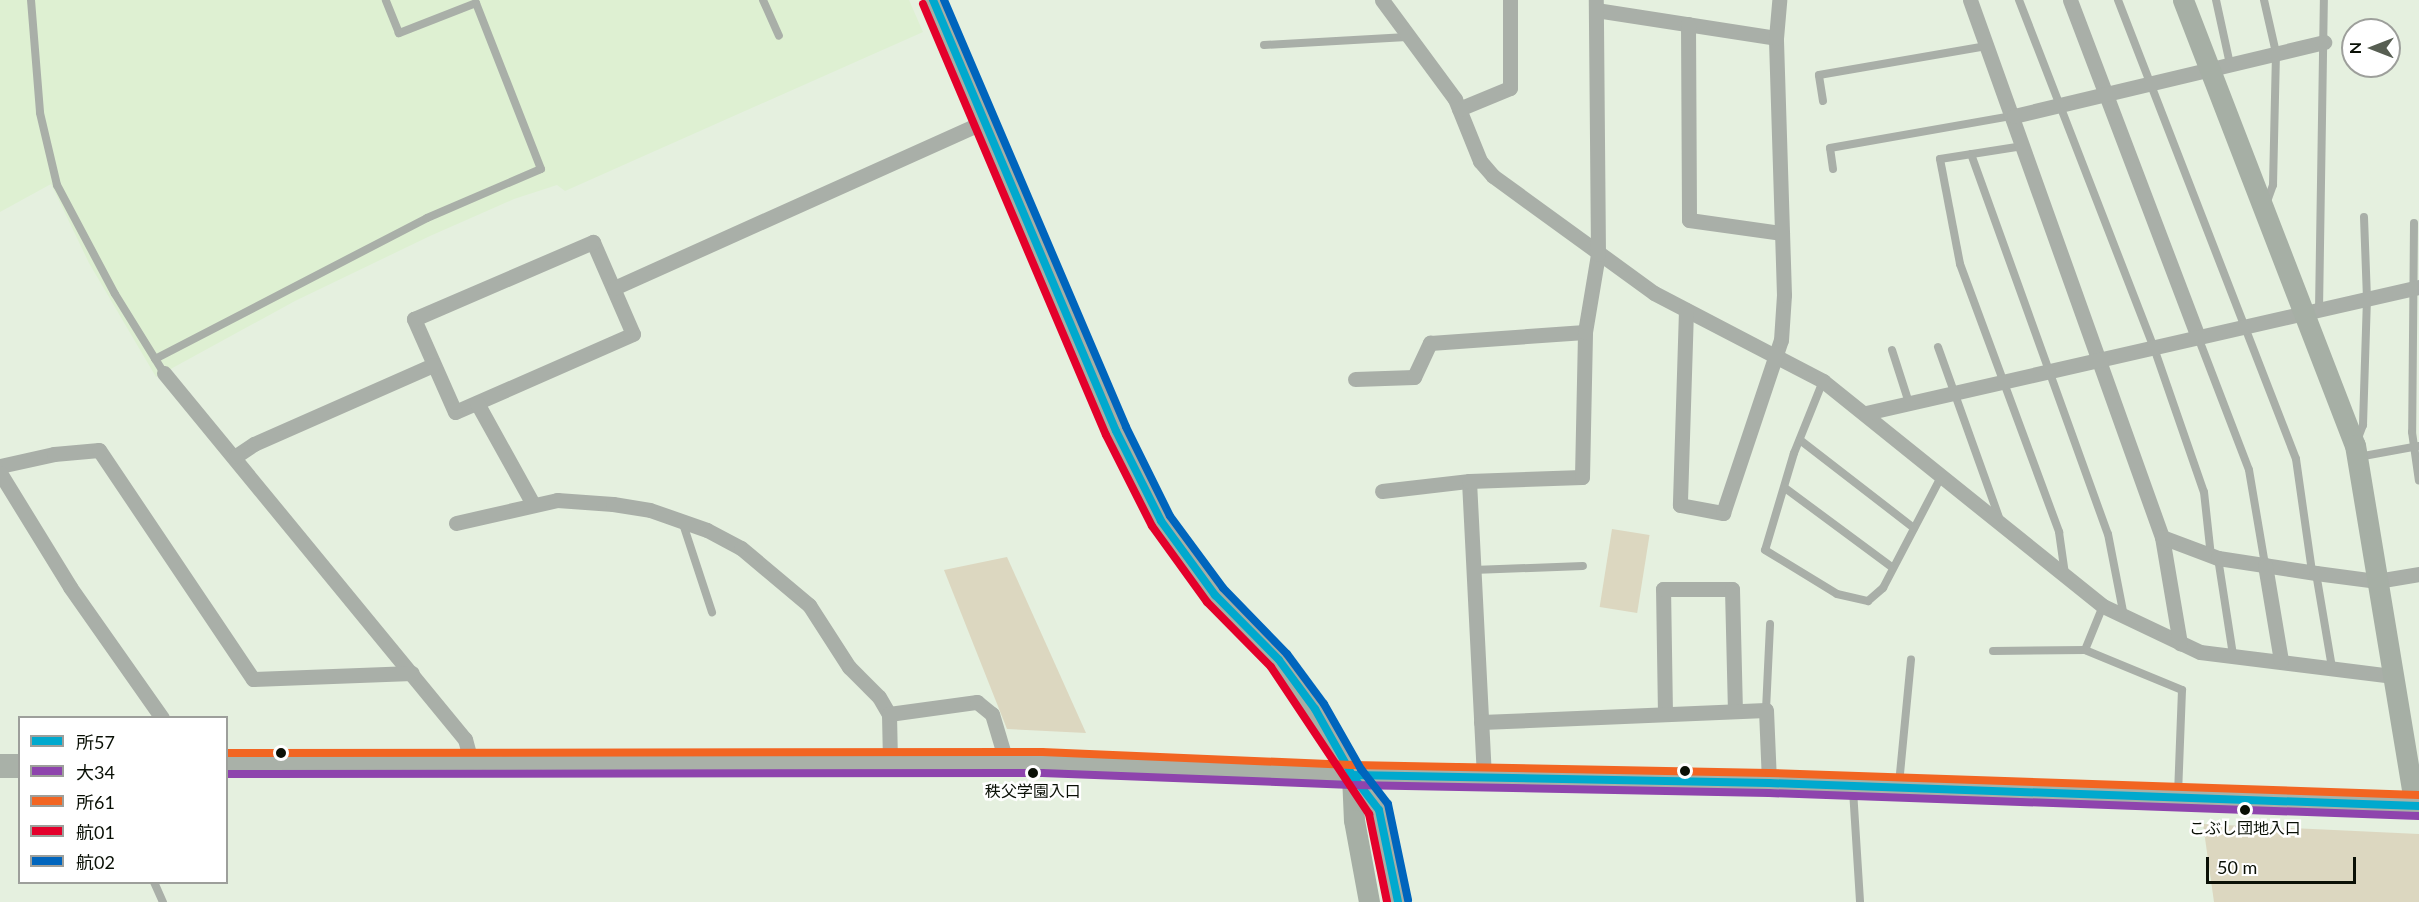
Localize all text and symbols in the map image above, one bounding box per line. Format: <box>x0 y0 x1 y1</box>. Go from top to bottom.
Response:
north arrow <box>2341 18 2401 78</box>
text: N <box>2345 42 2364 54</box>
legend <box>18 716 228 884</box>
text: 所57 <box>76 731 115 753</box>
unlabelled marker <box>275 747 287 759</box>
text: 大34 <box>76 761 115 783</box>
unlabelled marker <box>1679 765 1691 777</box>
marker: 秩父学園入口 <box>1027 767 1039 779</box>
place label: 秩父学園入口 <box>985 781 1081 801</box>
text: 所61 <box>76 791 115 813</box>
marker: こぶし団地入口 <box>2239 804 2251 816</box>
place label: こぶし団地入口 <box>2189 818 2301 838</box>
text: 航01 <box>76 821 115 843</box>
scale bar <box>2209 845 2359 883</box>
text: 航02 <box>76 851 115 873</box>
text: 50 m <box>2217 856 2257 878</box>

